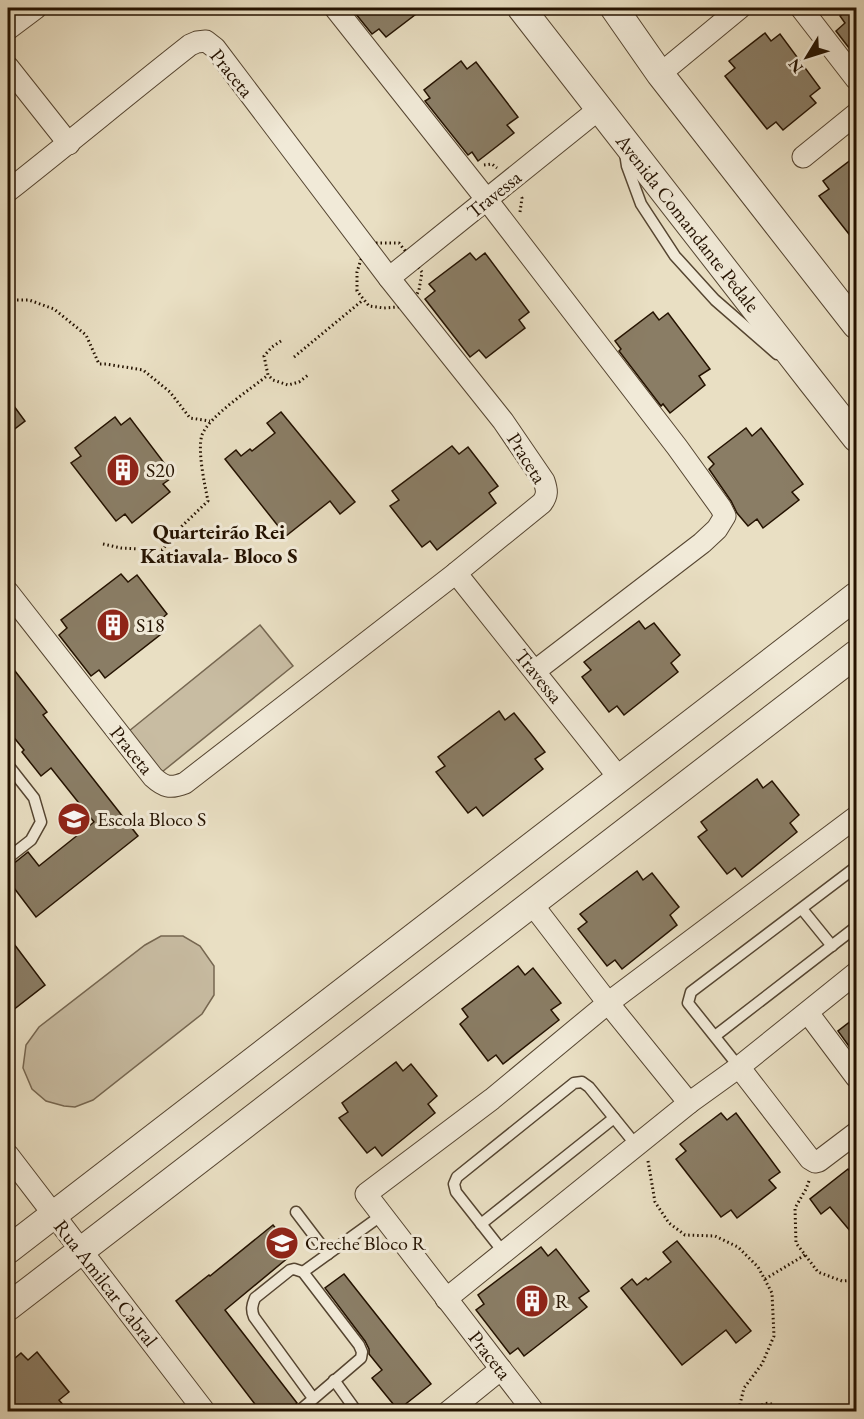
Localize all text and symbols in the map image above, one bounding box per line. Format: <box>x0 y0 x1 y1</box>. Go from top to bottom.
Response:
north arrow <box>777 27 837 87</box>
street label: Praceta <box>204 43 260 103</box>
text: N <box>783 54 808 77</box>
street label: Avenida Comandante Pedale <box>610 128 766 318</box>
street label: Travessa <box>461 164 527 224</box>
street label: Praceta <box>501 428 553 488</box>
building icon: S20 <box>105 452 141 488</box>
place label: S20 <box>146 457 175 483</box>
district label: Quarteirão Rei Katiavala- Bloco S <box>140 518 298 569</box>
building icon: S18 <box>95 607 131 643</box>
place label: S18 <box>136 612 165 638</box>
street label: Travessa <box>509 643 569 709</box>
street label: Praceta <box>104 720 160 780</box>
school or university icon: Escola Bloco S <box>56 801 92 837</box>
place label: Escola Bloco S <box>97 806 206 832</box>
street label: Rua Amilcar Cabral <box>48 1214 164 1352</box>
school or university icon: Creche Bloco R <box>264 1225 300 1261</box>
place label: Creche Bloco R <box>305 1230 427 1256</box>
building icon: R <box>514 1283 550 1319</box>
place label: R <box>555 1288 570 1314</box>
street label: Praceta <box>463 1325 517 1385</box>

